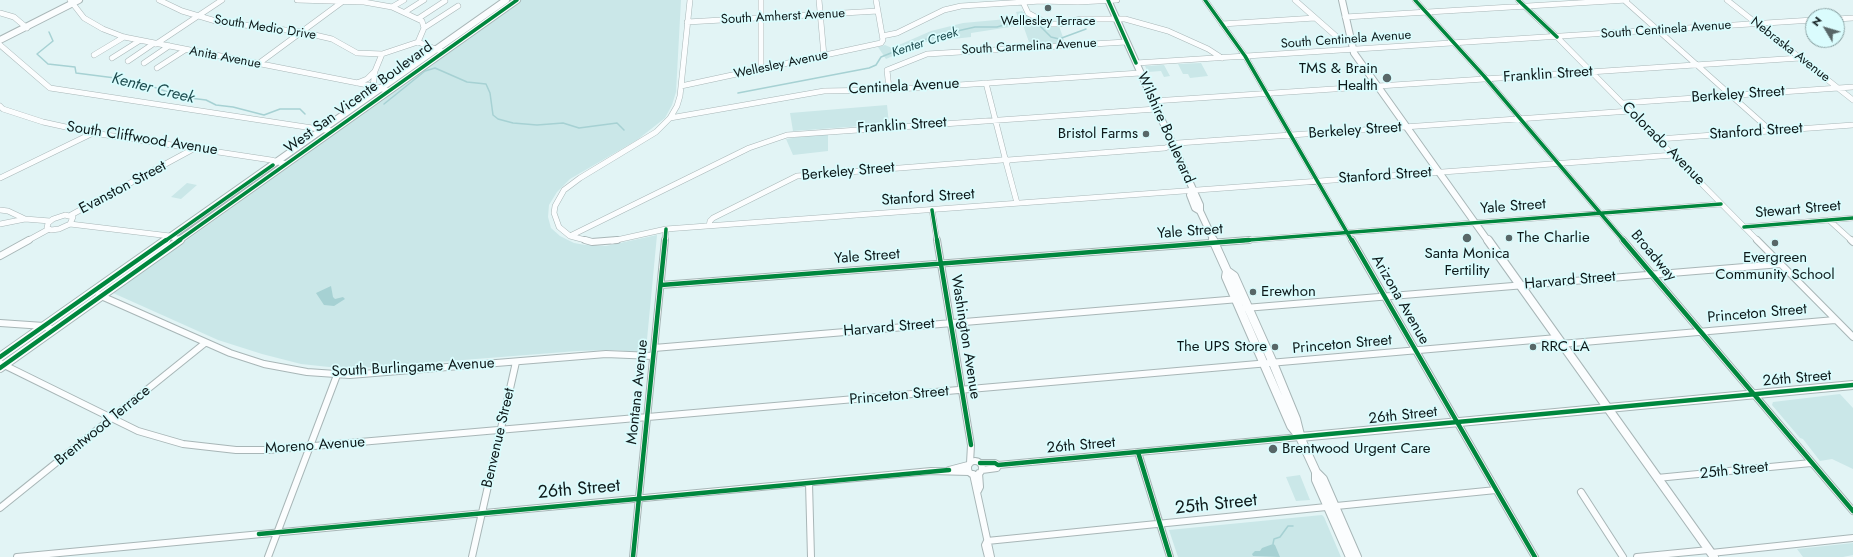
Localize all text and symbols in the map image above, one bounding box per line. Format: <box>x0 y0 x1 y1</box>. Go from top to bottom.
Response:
marker: Wellesley Terrace <box>1043 3 1053 13</box>
street label: South Amherst Avenue <box>721 6 845 28</box>
north arrow <box>1805 8 1845 48</box>
street label: South Medio Drive <box>213 12 317 44</box>
place label: Wellesley Terrace <box>1000 14 1096 30</box>
street label: Nebraska Avenue <box>1747 14 1833 86</box>
street label: South Centinela Avenue <box>1600 18 1732 42</box>
water label: Kenter Creek <box>890 25 960 61</box>
street label: South Centinela Avenue <box>1280 28 1412 52</box>
street label: South Carmelina Avenue <box>961 36 1097 58</box>
street label: West San Vicente Boulevard <box>281 38 437 158</box>
street label: Anita Avenue <box>188 43 262 73</box>
street label: Wellesley Avenue <box>732 47 830 83</box>
place label: TMS & Brain Health <box>1299 60 1378 95</box>
street label: Franklin Street <box>1503 63 1593 87</box>
water label: Kenter Creek <box>110 69 196 109</box>
street label: Wilshire Boulevard <box>1132 69 1198 187</box>
marker: TMS & Brain Health <box>1381 72 1393 84</box>
street label: Centinela Avenue <box>848 75 960 99</box>
street label: Berkeley Street <box>1691 83 1785 107</box>
street label: Colorado Avenue <box>1618 99 1708 189</box>
street label: Franklin Street <box>857 114 947 138</box>
street label: South Cliffwood Avenue <box>65 118 219 160</box>
street label: Berkeley Street <box>1308 119 1402 143</box>
street label: Stanford Street <box>1709 120 1803 144</box>
place label: Bristol Farms <box>1058 125 1138 143</box>
marker: Bristol Farms <box>1141 129 1151 139</box>
street label: Evanston Street <box>76 158 170 218</box>
street label: Berkeley Street <box>801 159 895 185</box>
street label: Stanford Street <box>1338 164 1432 188</box>
street label: Stanford Street <box>881 186 975 210</box>
street label: Yale Street <box>1480 196 1546 218</box>
street label: Stewart Street <box>1754 197 1842 223</box>
street label: Yale Street <box>1157 221 1223 243</box>
street label: Broadway <box>1626 227 1680 285</box>
place label: The Charlie <box>1517 229 1590 247</box>
marker: Santa Monica Fertility <box>1461 232 1473 244</box>
marker: The Charlie <box>1504 233 1514 243</box>
marker: Evergreen Community School <box>1770 238 1780 248</box>
place label: Santa Monica Fertility <box>1424 245 1510 280</box>
street label: Yale Street <box>834 246 900 268</box>
place label: Evergreen Community School <box>1715 249 1835 284</box>
street label: Arizona Avenue <box>1367 252 1433 348</box>
street label: Harvard Street <box>1524 268 1616 294</box>
street label: Washington Avenue <box>946 274 984 400</box>
place label: Erewhon <box>1261 283 1316 301</box>
marker: Erewhon <box>1248 287 1258 297</box>
street label: Princeton Street <box>1707 301 1807 327</box>
street label: Harvard Street <box>843 315 935 341</box>
street label: Princeton Street <box>1292 332 1392 358</box>
place label: The UPS Store <box>1177 338 1267 356</box>
place label: RRC LA <box>1541 338 1590 356</box>
street label: Montana Avenue <box>624 339 652 445</box>
marker: The UPS Store <box>1270 342 1280 352</box>
marker: RRC LA <box>1528 342 1538 352</box>
street label: South Burlingame Avenue <box>331 355 495 381</box>
street label: 26th Street <box>1762 367 1832 391</box>
street label: Brentwood Terrace <box>52 382 154 470</box>
street label: Princeton Street <box>849 383 949 409</box>
street label: Benvenue Street <box>479 386 519 490</box>
street label: 26th Street <box>1368 403 1438 429</box>
street label: Moreno Avenue <box>264 434 366 458</box>
street label: 26th Street <box>1046 434 1116 458</box>
place label: Brentwood Urgent Care <box>1282 440 1431 458</box>
marker: Brentwood Urgent Care <box>1267 443 1279 455</box>
street label: 25th Street <box>1699 458 1769 484</box>
street label: 26th Street <box>537 476 621 504</box>
street label: 25th Street <box>1174 490 1258 520</box>

